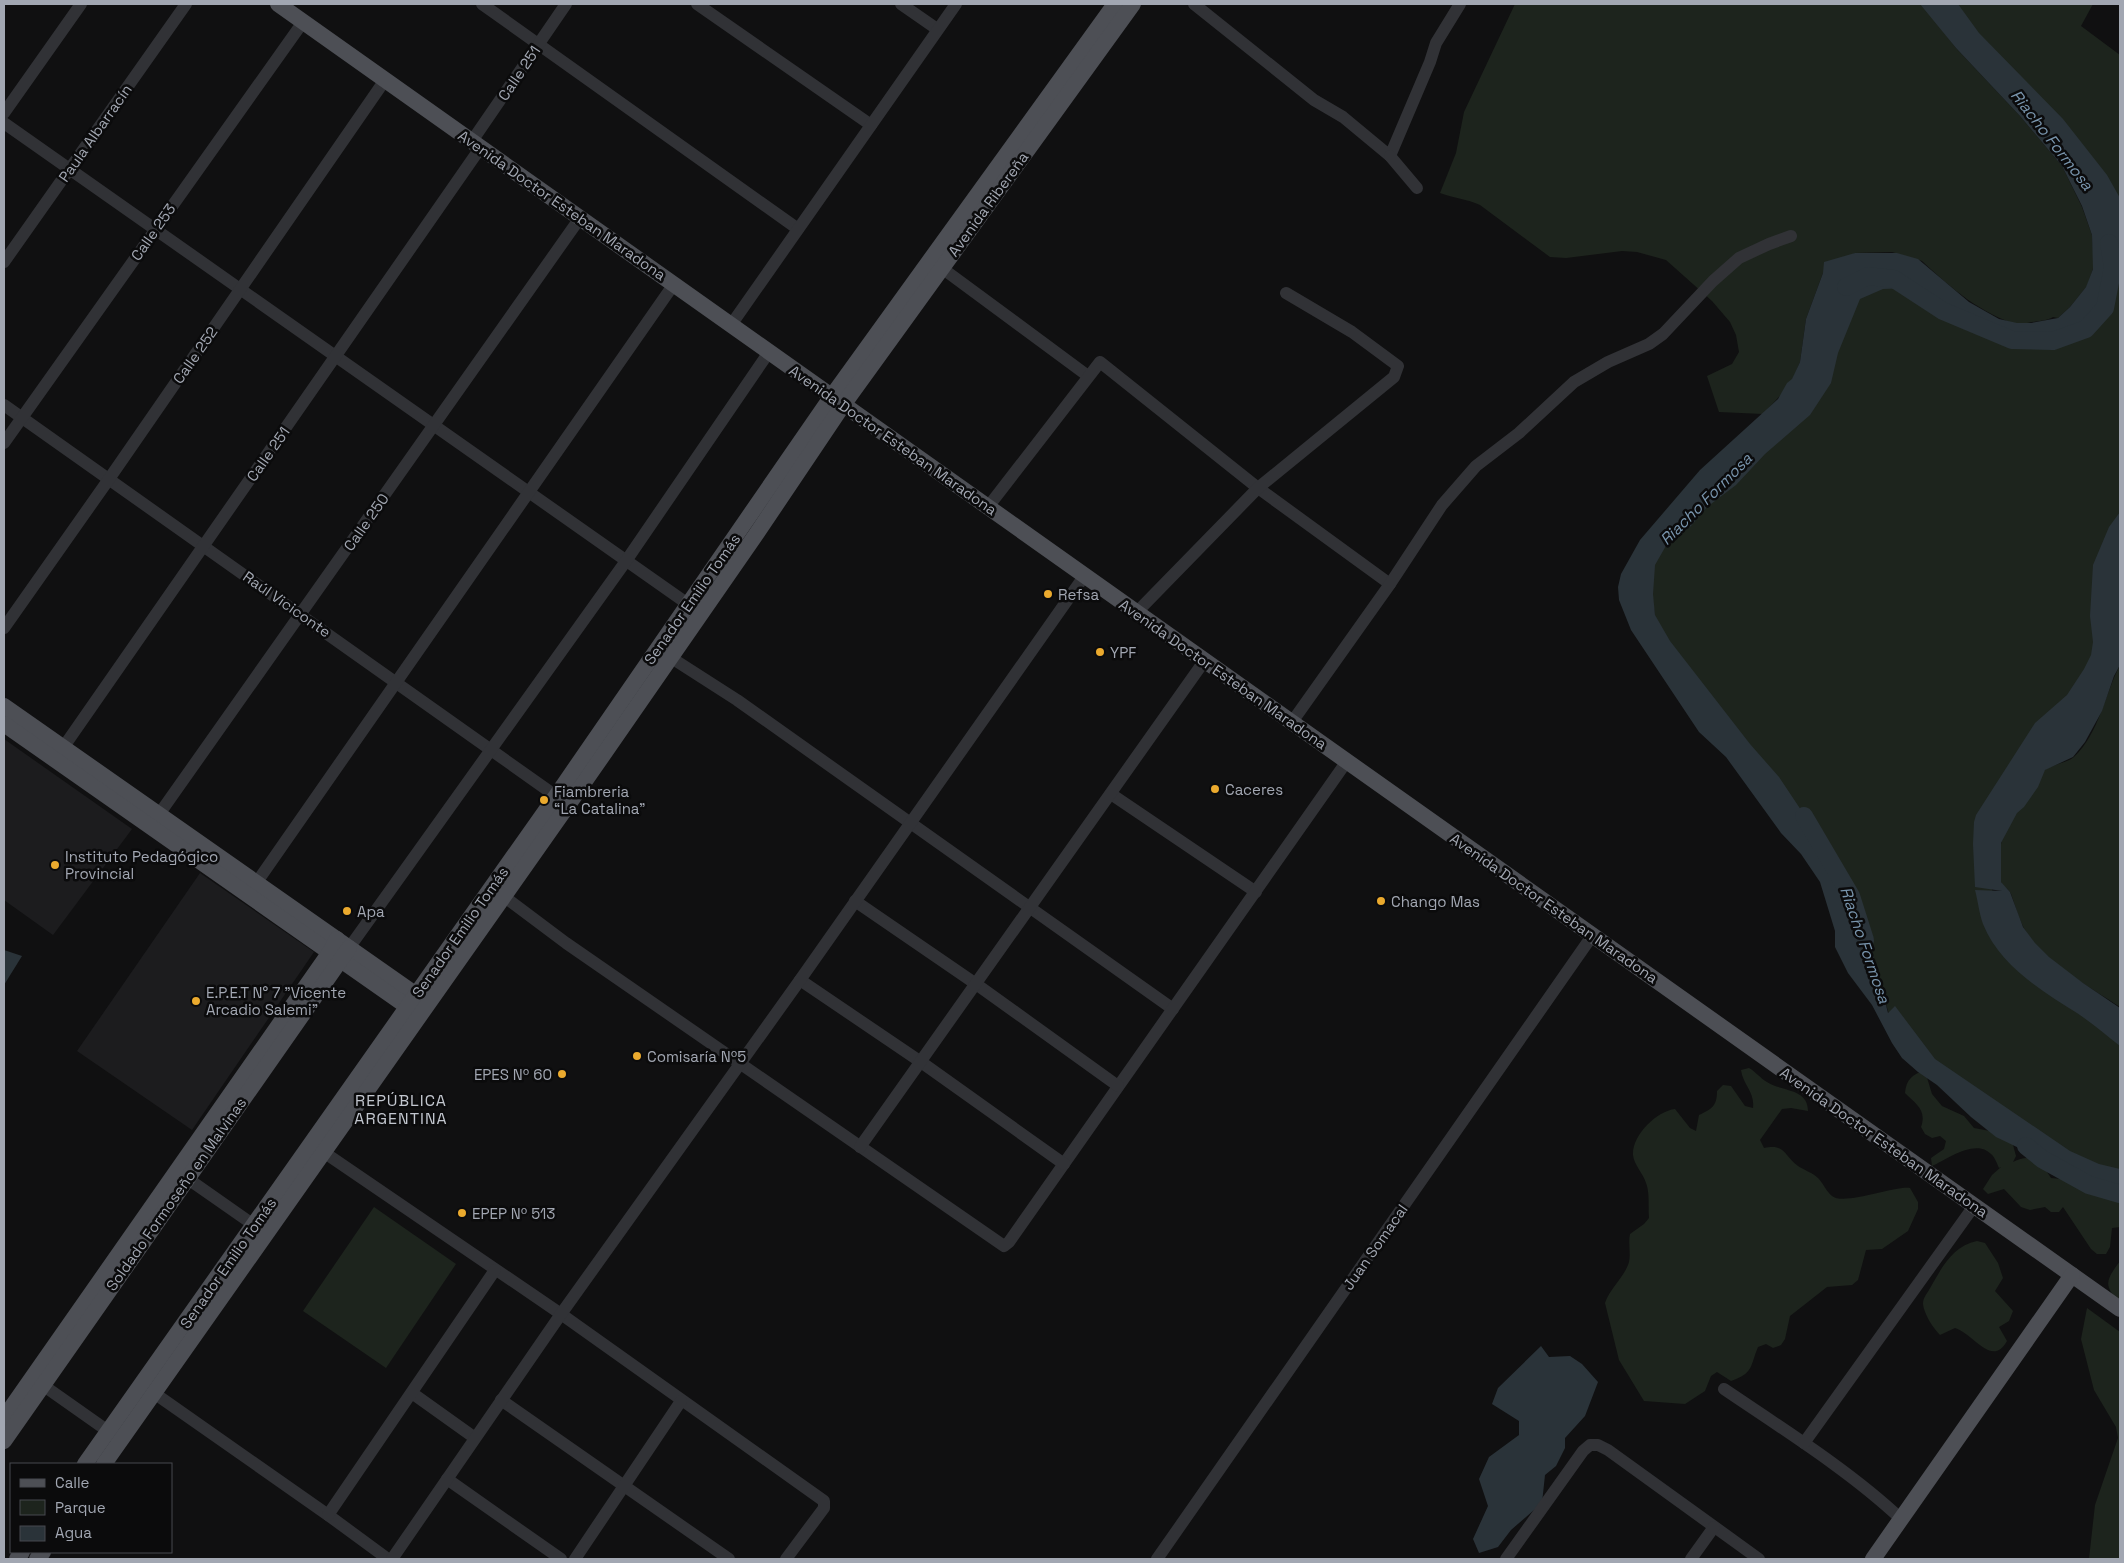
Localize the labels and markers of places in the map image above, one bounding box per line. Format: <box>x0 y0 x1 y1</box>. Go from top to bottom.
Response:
place label: Refsa <box>1058 585 1099 604</box>
marker: Refsa <box>1042 588 1054 600</box>
place label: YPF <box>1110 643 1136 662</box>
marker: YPF <box>1094 646 1106 658</box>
place label: Caceres <box>1225 780 1283 799</box>
place label: Fiambreria “La Catalina” <box>554 782 645 818</box>
marker: Caceres <box>1209 783 1221 795</box>
marker: Fiambreria “La Catalina” <box>538 794 550 806</box>
place label: Instituto Pedagógico Provincial <box>65 847 218 883</box>
marker: Instituto Pedagógico Provincial <box>49 859 61 871</box>
place label: Chango Mas <box>1391 892 1480 911</box>
marker: Chango Mas <box>1375 895 1387 907</box>
place label: Apa <box>357 902 385 921</box>
marker: Apa <box>341 905 353 917</box>
place label: E.P.E.T N° 7 "Vicente Arcadio Salemi" <box>206 983 346 1019</box>
marker: E.P.E.T N° 7 "Vicente Arcadio Salemi" <box>190 995 202 1007</box>
place label: Comisaría Nº5 <box>647 1047 746 1066</box>
marker: Comisaría Nº5 <box>631 1050 643 1062</box>
place label: EPES Nº 60 <box>474 1065 552 1084</box>
marker: EPES Nº 60 <box>556 1068 568 1080</box>
place label: EPEP Nº 513 <box>472 1204 555 1223</box>
marker: EPEP Nº 513 <box>456 1207 468 1219</box>

